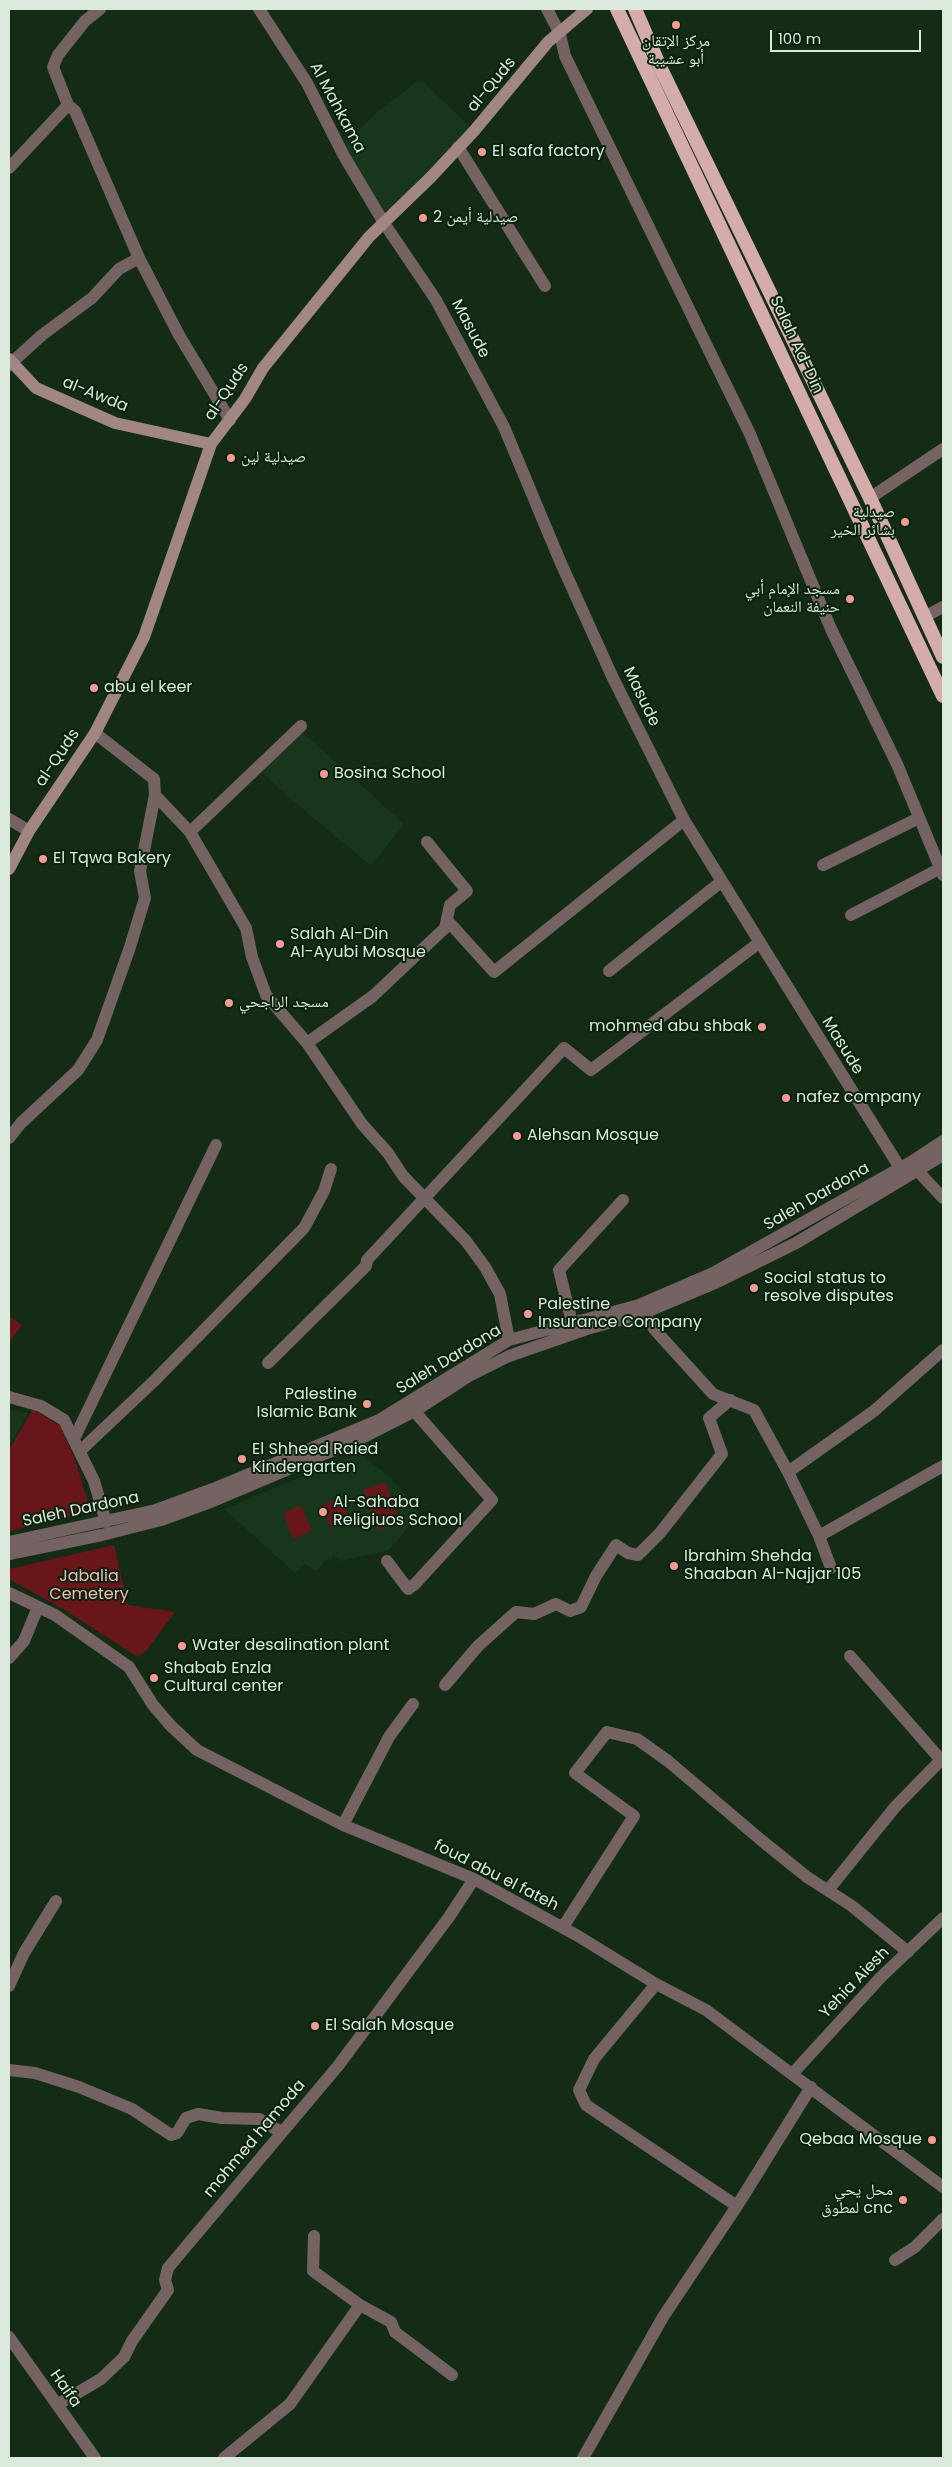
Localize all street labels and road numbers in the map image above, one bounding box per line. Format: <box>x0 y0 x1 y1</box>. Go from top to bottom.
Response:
street label: al-Quds <box>464 54 520 116</box>
street label: Al Mahkama <box>305 59 369 157</box>
street label: Salah Ad-Din <box>765 293 827 397</box>
street label: Masude <box>447 296 493 362</box>
street label: al-Quds <box>201 359 253 425</box>
street label: al-Awda <box>59 373 131 417</box>
street label: Masude <box>618 664 664 730</box>
street label: al-Quds <box>32 725 84 791</box>
street label: Masude <box>817 1014 867 1078</box>
street label: Saleh Dardona <box>761 1159 873 1235</box>
street label: Saleh Dardona <box>393 1321 505 1399</box>
street label: Saleh Dardona <box>21 1488 141 1532</box>
street label: foud abu el fateh <box>431 1836 561 1916</box>
street label: Yehia Aiesh <box>816 1943 894 2023</box>
street label: mohmed hamoda <box>200 2076 310 2202</box>
street label: Haifa <box>45 2366 85 2412</box>

